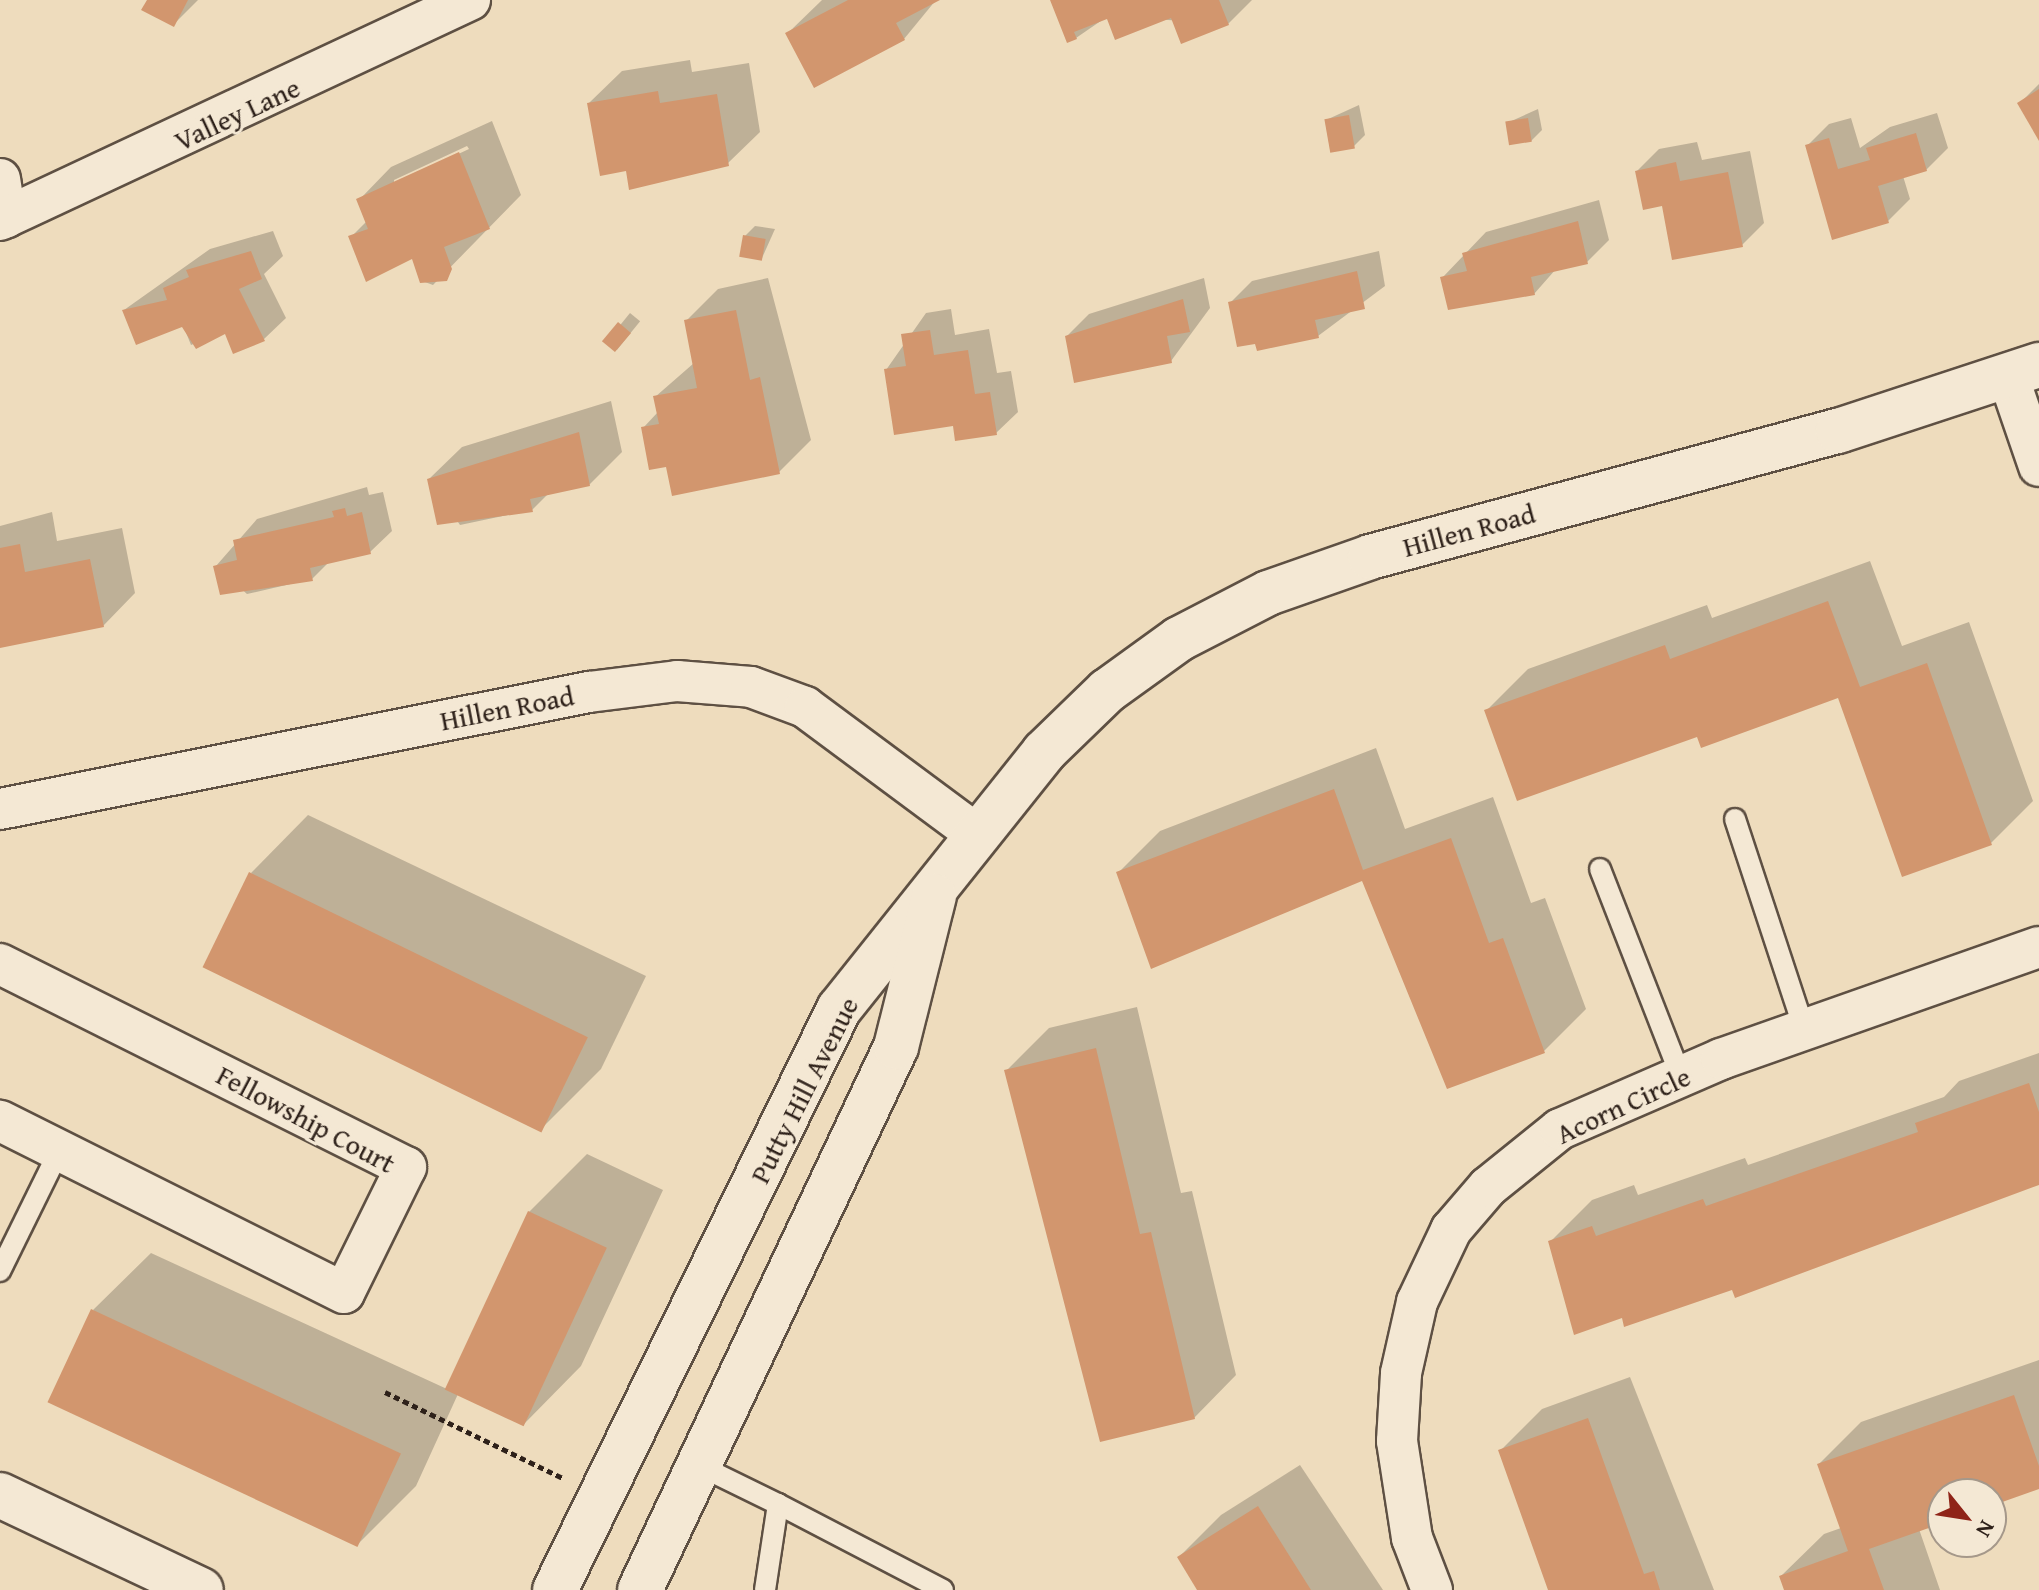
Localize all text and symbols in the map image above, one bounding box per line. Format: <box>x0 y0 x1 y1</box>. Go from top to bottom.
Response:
street label: Valley Lane <box>169 70 305 158</box>
street label: Hillen Road <box>1399 496 1539 564</box>
street label: Hillen Road <box>437 679 577 737</box>
street label: Putty Hill Avenue <box>743 991 865 1189</box>
street label: Fellowship Court <box>211 1058 401 1180</box>
street label: Acorn Circle <box>1551 1059 1695 1151</box>
north arrow <box>1927 1478 2007 1558</box>
text: N <box>1969 1515 2004 1543</box>

